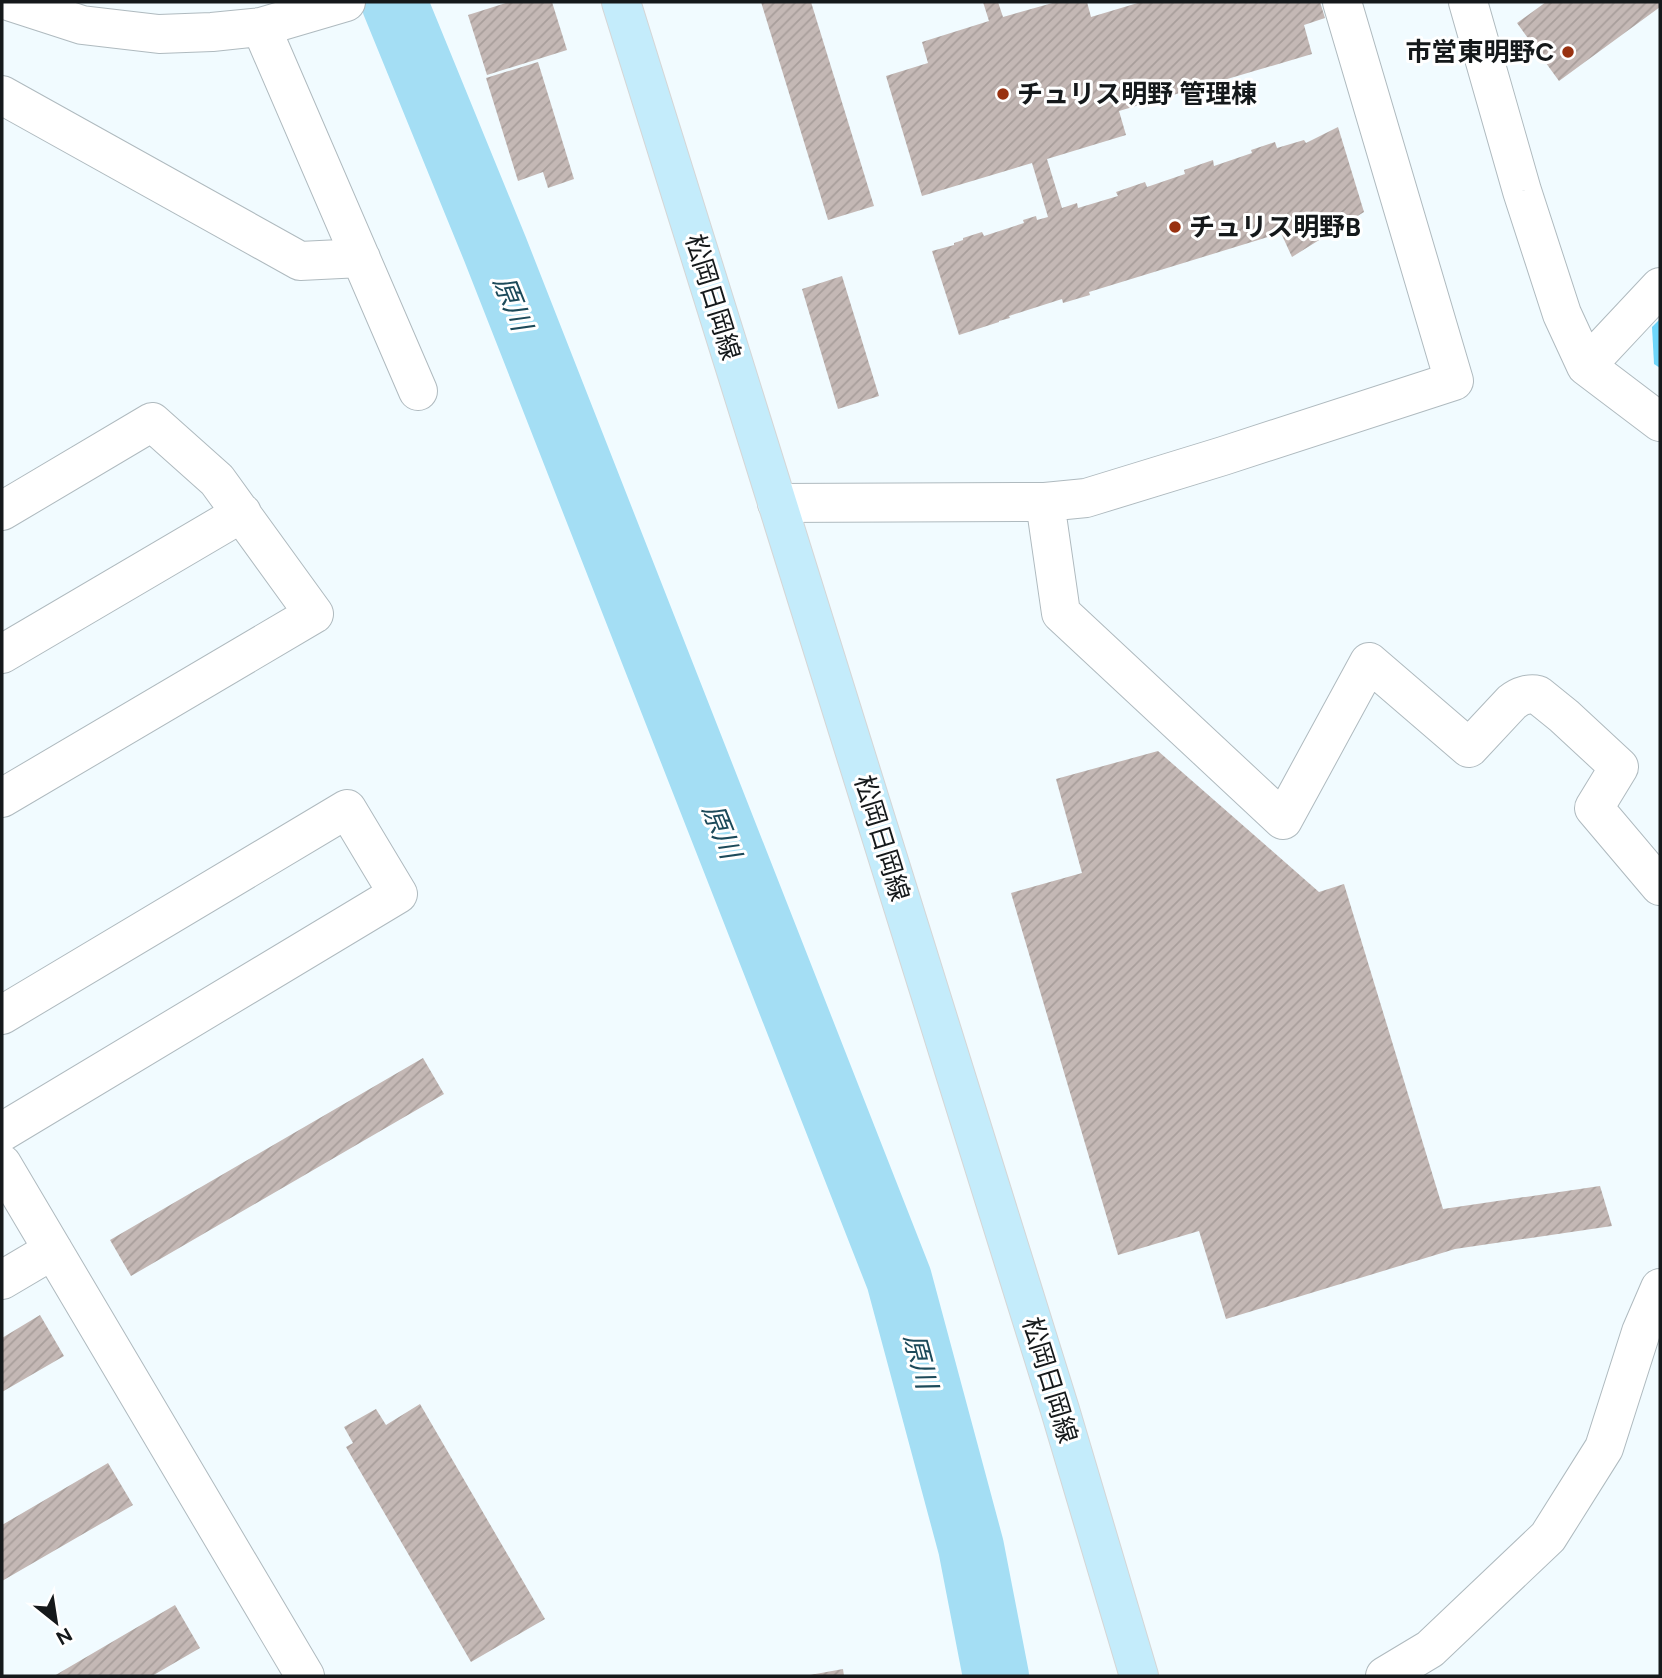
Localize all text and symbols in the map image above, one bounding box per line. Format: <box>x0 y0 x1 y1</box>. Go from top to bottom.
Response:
place label: 市営東明野C <box>1405 36 1554 68</box>
marker: 市営東明野C <box>1560 44 1576 60</box>
place label: チュリス明野 管理棟 <box>1017 78 1257 110</box>
marker: チュリス明野 管理棟 <box>995 86 1011 102</box>
place label: チュリス明野B <box>1189 211 1361 243</box>
marker: チュリス明野B <box>1167 219 1183 235</box>
street label: 松岡日岡線 <box>679 230 747 364</box>
water label: 原川 <box>487 271 540 338</box>
street label: 松岡日岡線 <box>848 771 916 905</box>
water label: 原川 <box>696 799 749 866</box>
street label: 松岡日岡線 <box>1016 1313 1084 1447</box>
water label: 原川 <box>897 1330 945 1395</box>
north arrow <box>21 1587 91 1657</box>
text: N <box>52 1623 76 1650</box>

